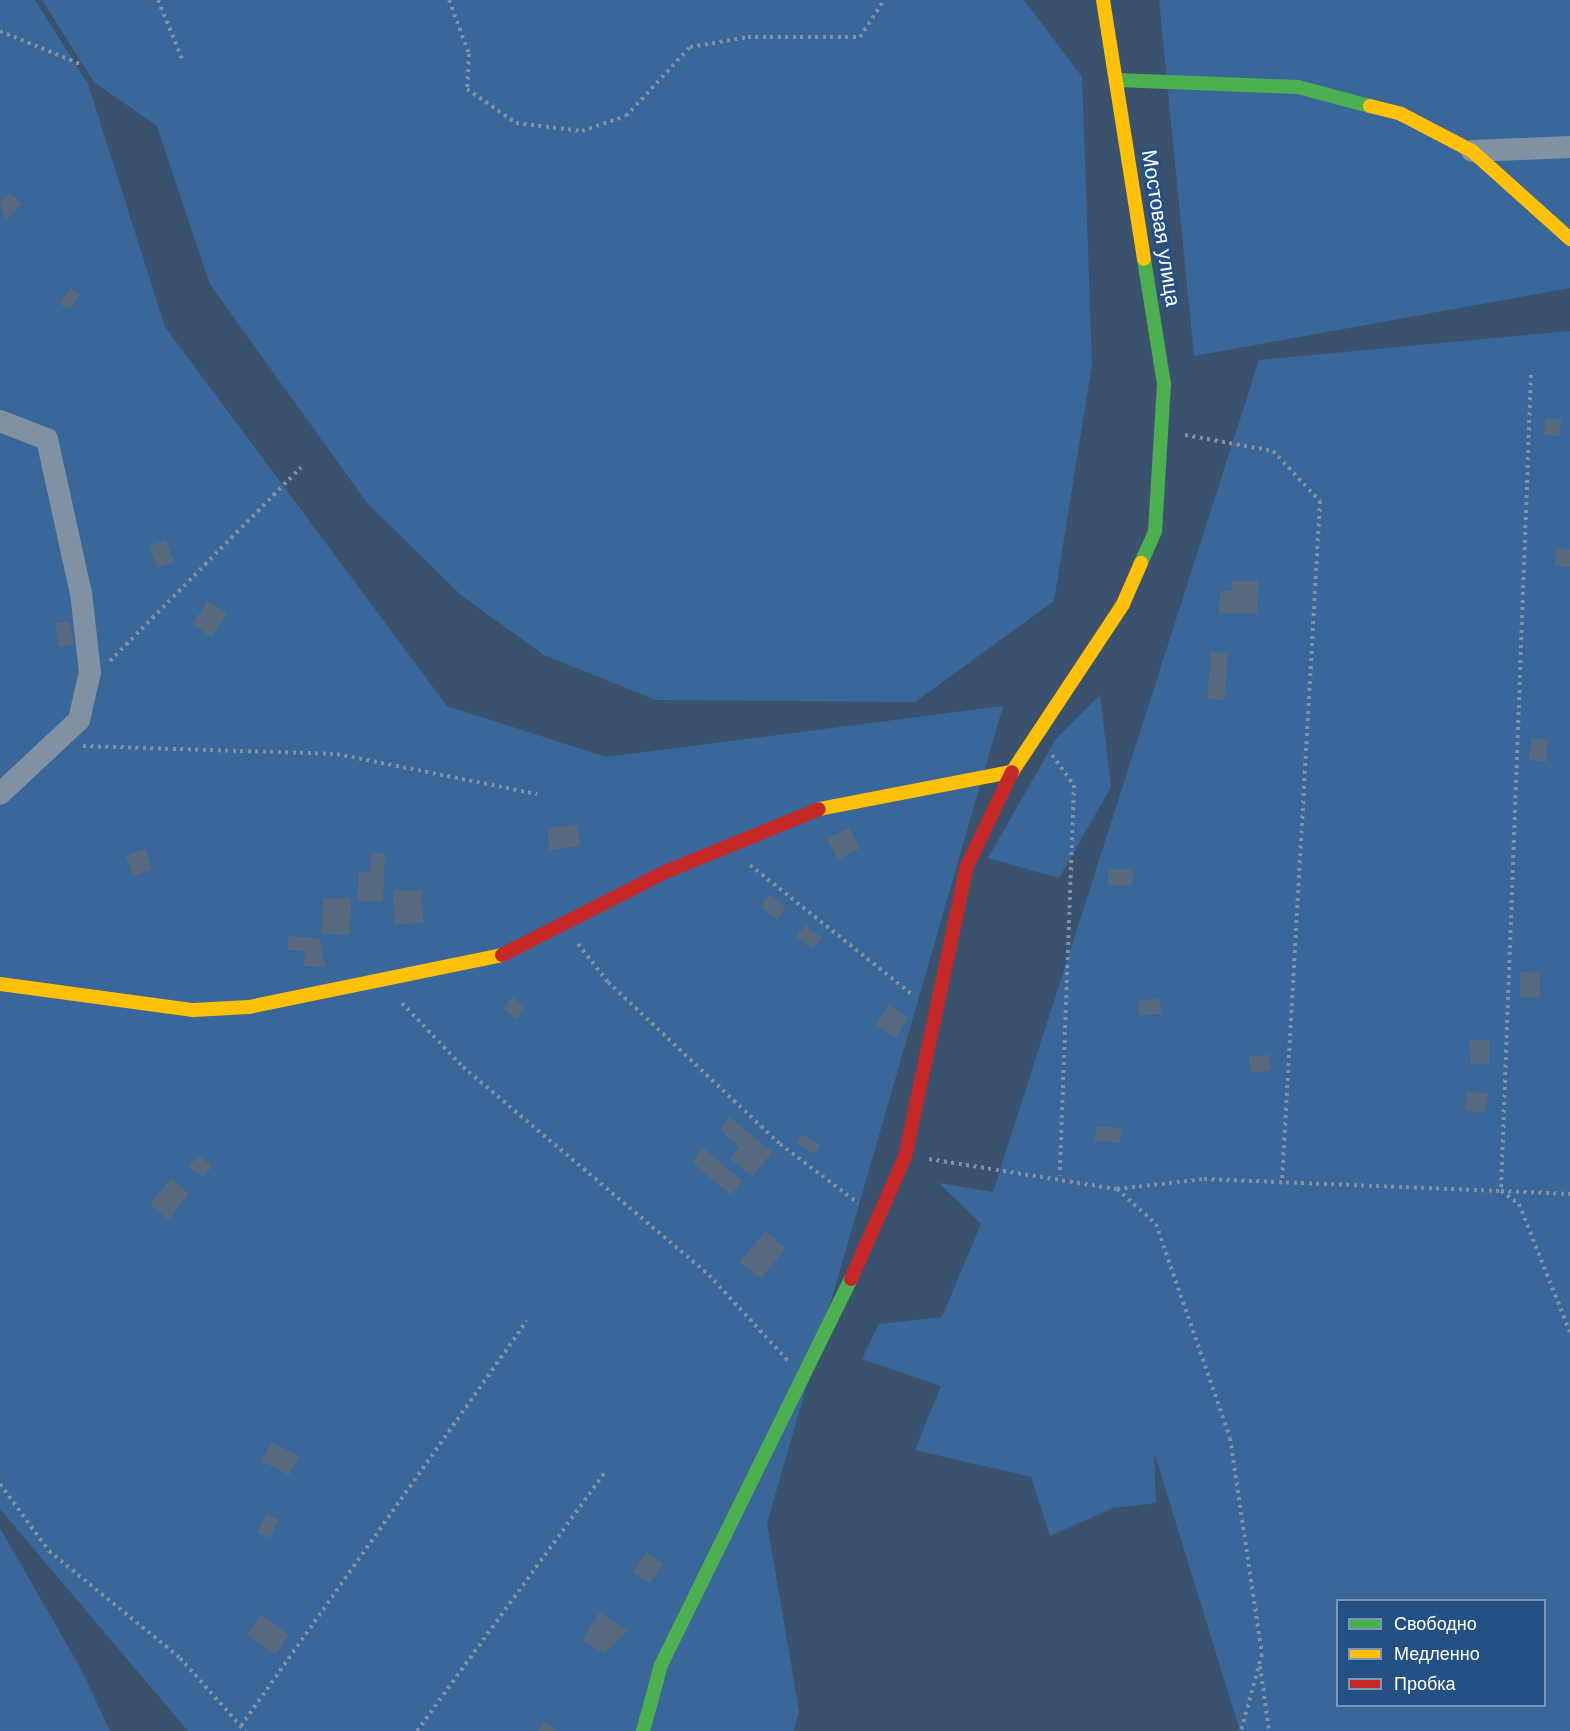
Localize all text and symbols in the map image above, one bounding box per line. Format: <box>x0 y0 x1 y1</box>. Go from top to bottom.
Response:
street label: Мостовая улица <box>1136 148 1186 308</box>
legend <box>1336 1599 1546 1707</box>
text: Свободно <box>1394 1612 1477 1636</box>
text: Медленно <box>1394 1642 1480 1666</box>
text: Пробка <box>1394 1672 1456 1696</box>

